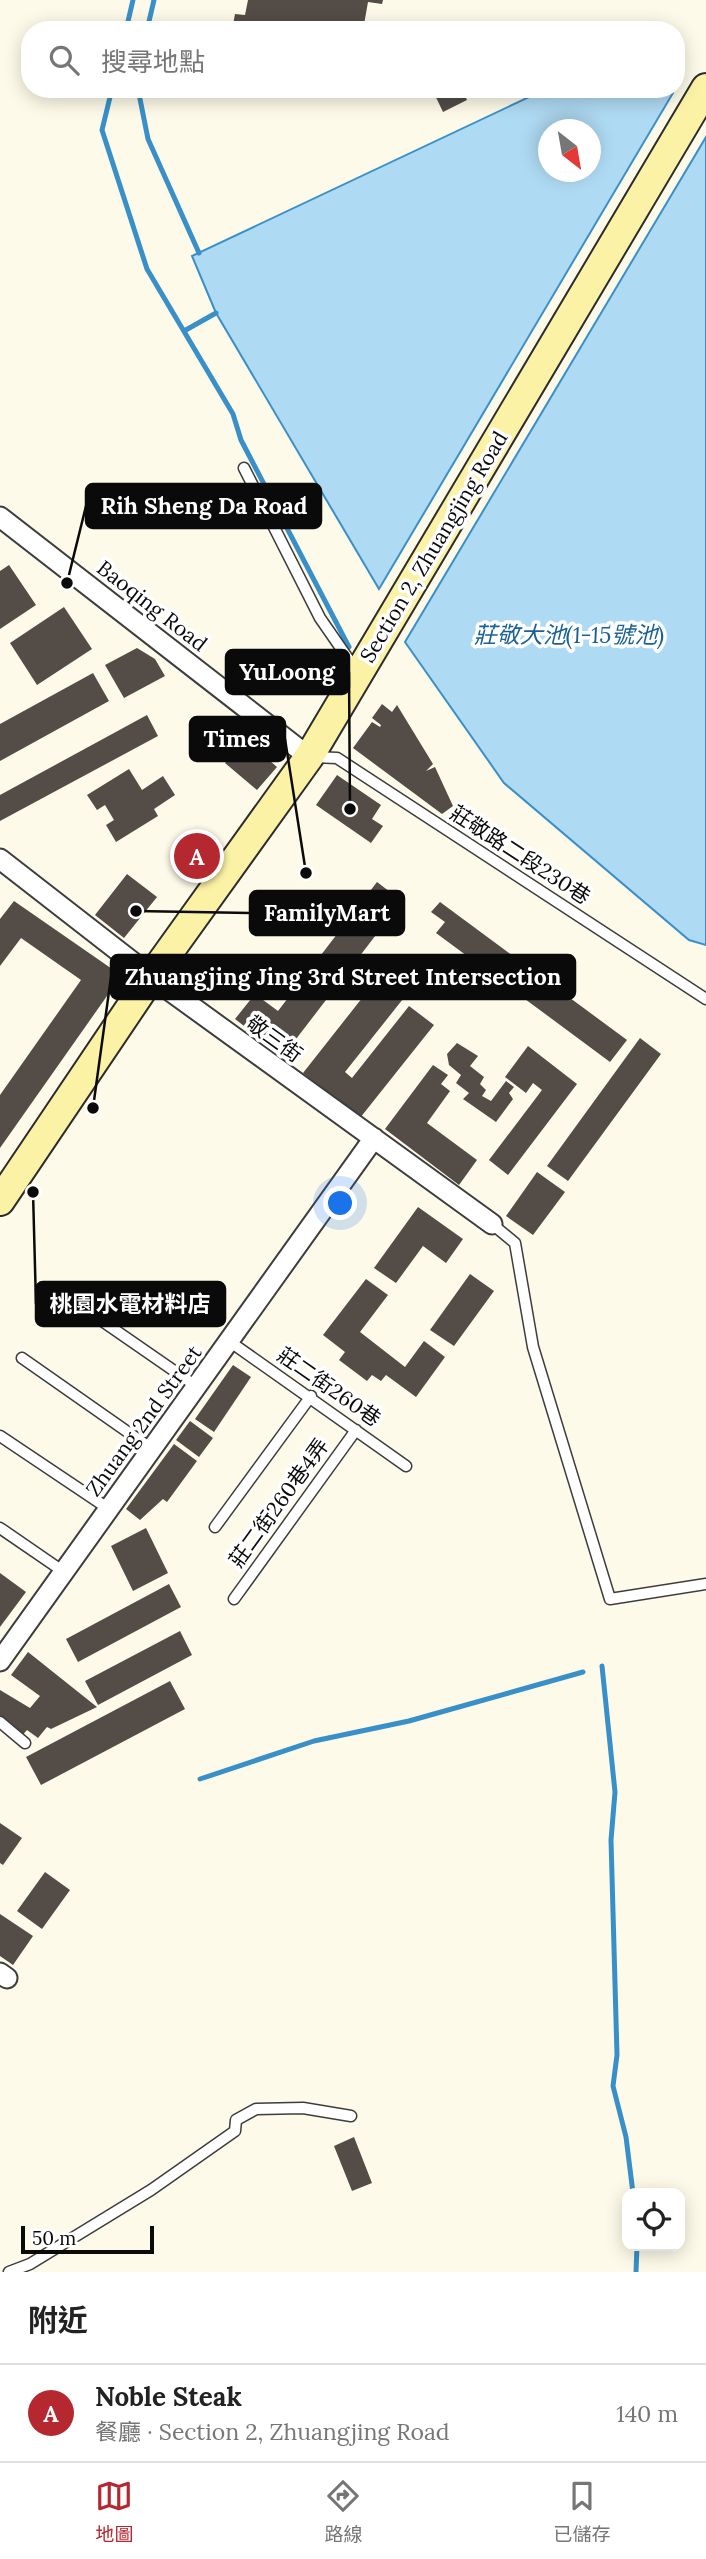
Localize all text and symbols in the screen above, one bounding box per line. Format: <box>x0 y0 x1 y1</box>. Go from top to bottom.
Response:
search box <box>21 21 685 98</box>
icon: search <box>45 41 83 79</box>
text: 搜尋地點 <box>101 45 205 78</box>
north arrow <box>538 119 601 182</box>
street label: Section 2, Zhuangjing Road <box>354 426 513 667</box>
callout: Rih Sheng Da Road <box>86 484 321 528</box>
text: Rih Sheng Da Road <box>100 491 308 520</box>
street label: Baoqing Road <box>92 554 213 657</box>
water label: 莊敬大池(1-15號池) <box>474 620 664 650</box>
callout: YuLoong <box>226 650 349 694</box>
text: YuLoong <box>239 657 336 686</box>
callout: Times <box>190 717 285 761</box>
text: Times <box>203 724 271 753</box>
street label: 莊敬路二段230巷 <box>445 799 595 910</box>
pin: A <box>174 830 220 882</box>
callout: FamilyMart <box>250 891 404 935</box>
text: FamilyMart <box>264 898 391 927</box>
callout: Zhuangjing Jing 3rd Street Intersection <box>111 955 575 999</box>
text: Zhuangjing Jing 3rd Street Intersection <box>125 962 562 991</box>
street label: 敬三街 <box>241 1009 308 1068</box>
your location <box>323 1186 357 1220</box>
callout: 桃園水電材料店 <box>36 1282 225 1326</box>
text: 桃園水電材料店 <box>50 1289 211 1318</box>
street label: Zhuang 2nd Street <box>80 1339 208 1502</box>
street label: 莊二街260巷 <box>272 1341 386 1432</box>
street label: 莊二街260巷4弄 <box>223 1433 334 1572</box>
map controls <box>622 2188 685 2251</box>
button: locate <box>622 2188 685 2251</box>
scale bar <box>21 2223 154 2255</box>
text: 50 m <box>32 2226 76 2250</box>
text: 附近 <box>28 2301 88 2339</box>
text: Noble Steak <box>95 2380 242 2413</box>
text: A <box>43 2399 59 2428</box>
text: 140 m <box>616 2399 678 2428</box>
text: 餐廳 · Section 2, Zhuangjing Road <box>95 2417 450 2446</box>
tab: 地圖 <box>95 2477 134 2546</box>
tab: 路線 <box>324 2477 363 2546</box>
tab: 已儲存 <box>553 2477 611 2546</box>

